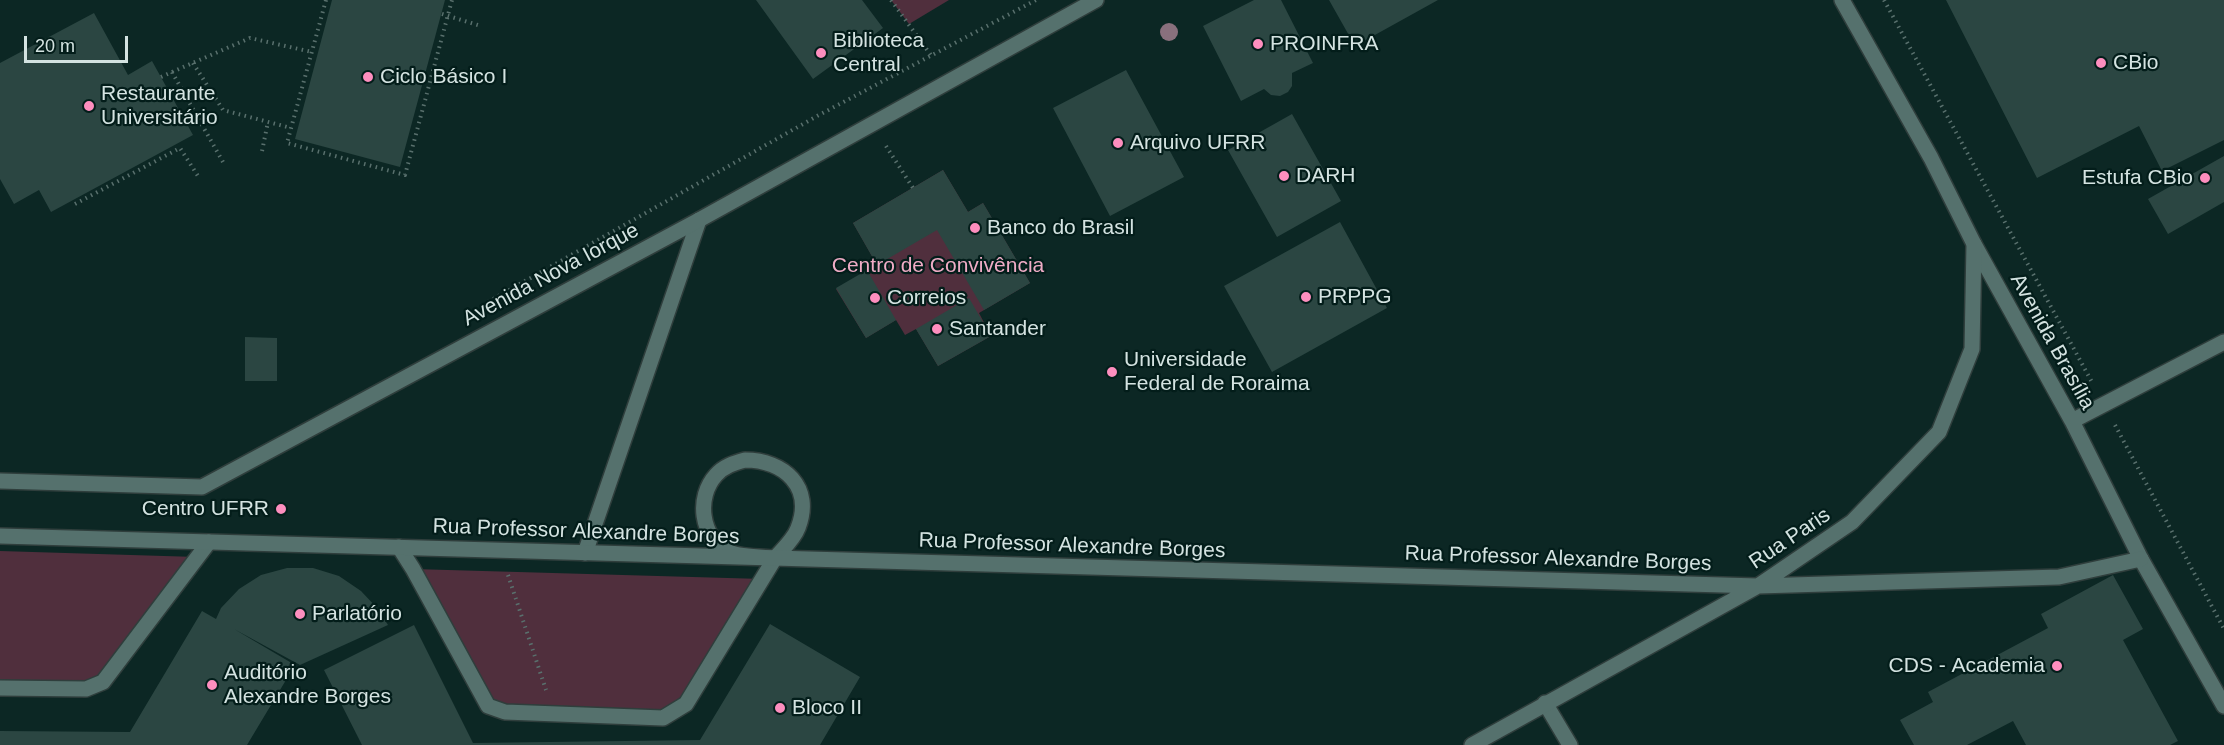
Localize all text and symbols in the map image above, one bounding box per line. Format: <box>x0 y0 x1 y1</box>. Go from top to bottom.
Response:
scale bar <box>27 24 130 62</box>
place label: Biblioteca Central <box>833 28 924 78</box>
place label: PROINFRA <box>1270 31 1379 57</box>
text: 20 m <box>35 36 75 56</box>
marker: PROINFRA <box>1251 37 1265 51</box>
marker: Biblioteca Central <box>814 46 828 60</box>
place label: CBio <box>2113 50 2159 76</box>
marker: CBio <box>2094 56 2108 70</box>
place label: Ciclo Básico I <box>380 64 507 90</box>
marker: Ciclo Básico I <box>361 70 375 84</box>
place label: Restaurante Universitário <box>101 81 218 131</box>
marker: Restaurante Universitário <box>82 99 96 113</box>
place label: Arquivo UFRR <box>1130 130 1265 156</box>
marker: Arquivo UFRR <box>1111 136 1125 150</box>
place label: DARH <box>1296 163 1356 189</box>
place label: Estufa CBio <box>2082 165 2193 191</box>
marker: DARH <box>1277 169 1291 183</box>
marker: Estufa CBio <box>2198 171 2212 185</box>
place label: Banco do Brasil <box>987 215 1134 241</box>
street label: Avenida Nova Iorque <box>459 218 643 332</box>
marker: Banco do Brasil <box>968 221 982 235</box>
park label: Centro de Convivência <box>832 253 1044 279</box>
street label: Avenida Brasília <box>2004 270 2100 414</box>
place label: PRPPG <box>1318 284 1392 310</box>
place label: Correios <box>887 285 966 311</box>
marker: PRPPG <box>1299 290 1313 304</box>
marker: Correios <box>868 291 882 305</box>
place label: Santander <box>949 316 1046 342</box>
marker: Santander <box>930 322 944 336</box>
place label: Universidade Federal de Roraima <box>1124 347 1310 397</box>
marker: Universidade Federal de Roraima <box>1105 365 1119 379</box>
place label: Centro UFRR <box>142 496 269 522</box>
marker: Centro UFRR <box>274 502 288 516</box>
street label: Rua Paris <box>1745 503 1835 575</box>
street label: Rua Professor Alexandre Borges <box>432 514 740 550</box>
street label: Rua Professor Alexandre Borges <box>918 528 1226 564</box>
street label: Rua Professor Alexandre Borges <box>1404 541 1712 577</box>
place label: Parlatório <box>312 601 402 627</box>
marker: Parlatório <box>293 607 307 621</box>
place label: CDS - Academia <box>1889 653 2045 679</box>
marker: CDS - Academia <box>2050 659 2064 673</box>
place label: Auditório Alexandre Borges <box>224 660 391 710</box>
marker: Auditório Alexandre Borges <box>205 678 219 692</box>
place label: Bloco II <box>792 695 862 721</box>
marker: Bloco II <box>773 701 787 715</box>

